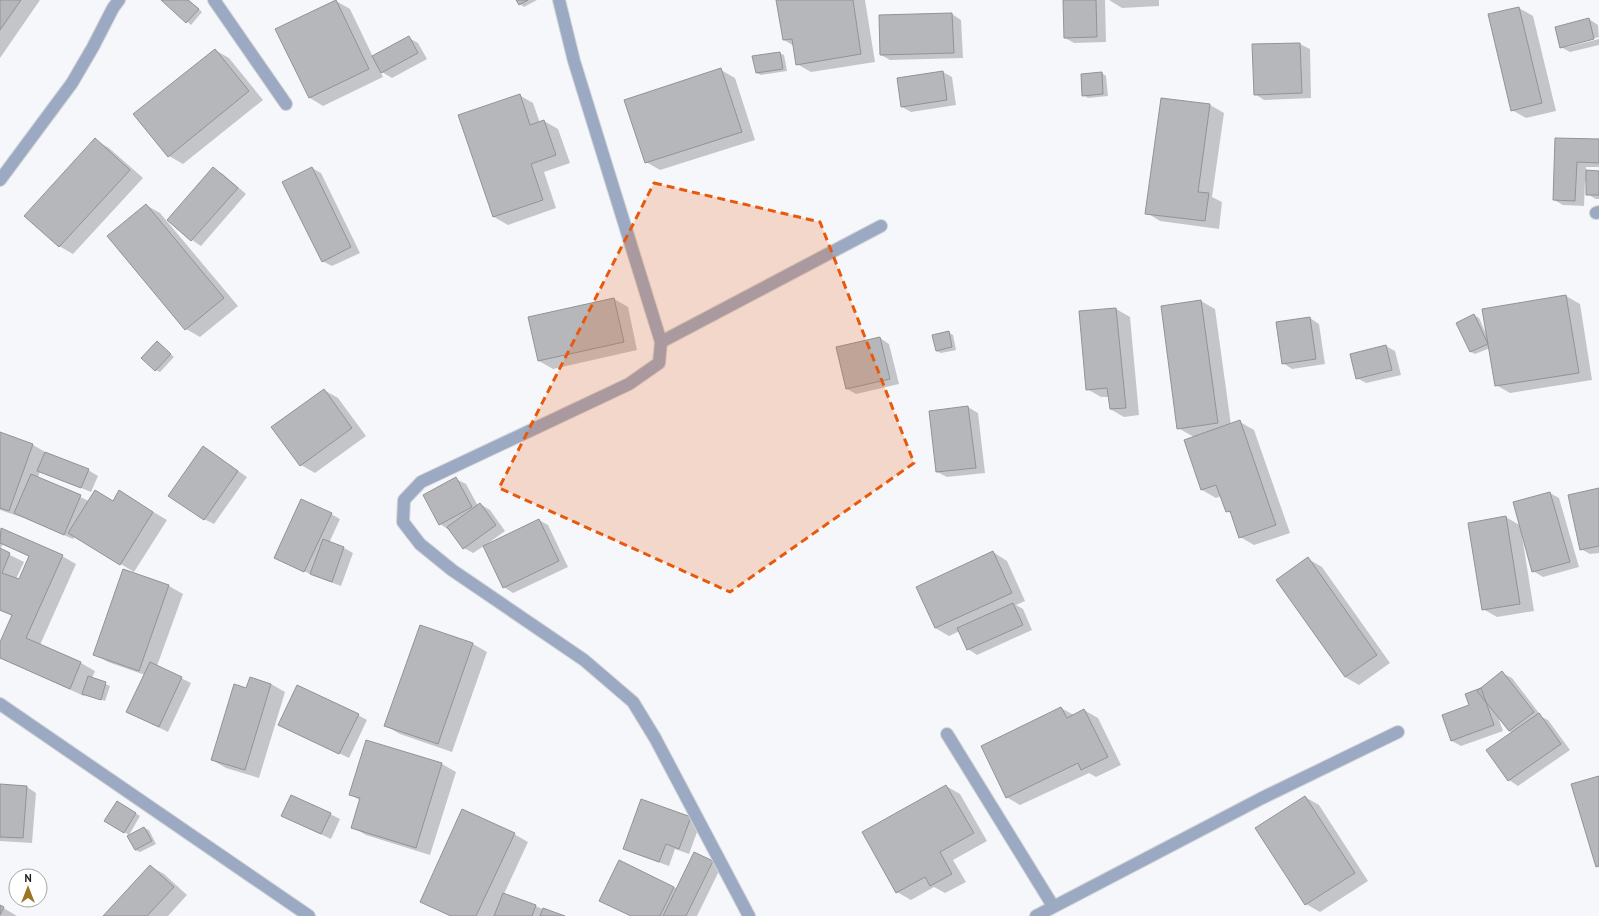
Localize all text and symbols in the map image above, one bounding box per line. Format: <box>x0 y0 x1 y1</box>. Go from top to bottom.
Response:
north arrow <box>8 868 48 908</box>
text: N <box>24 871 32 885</box>

